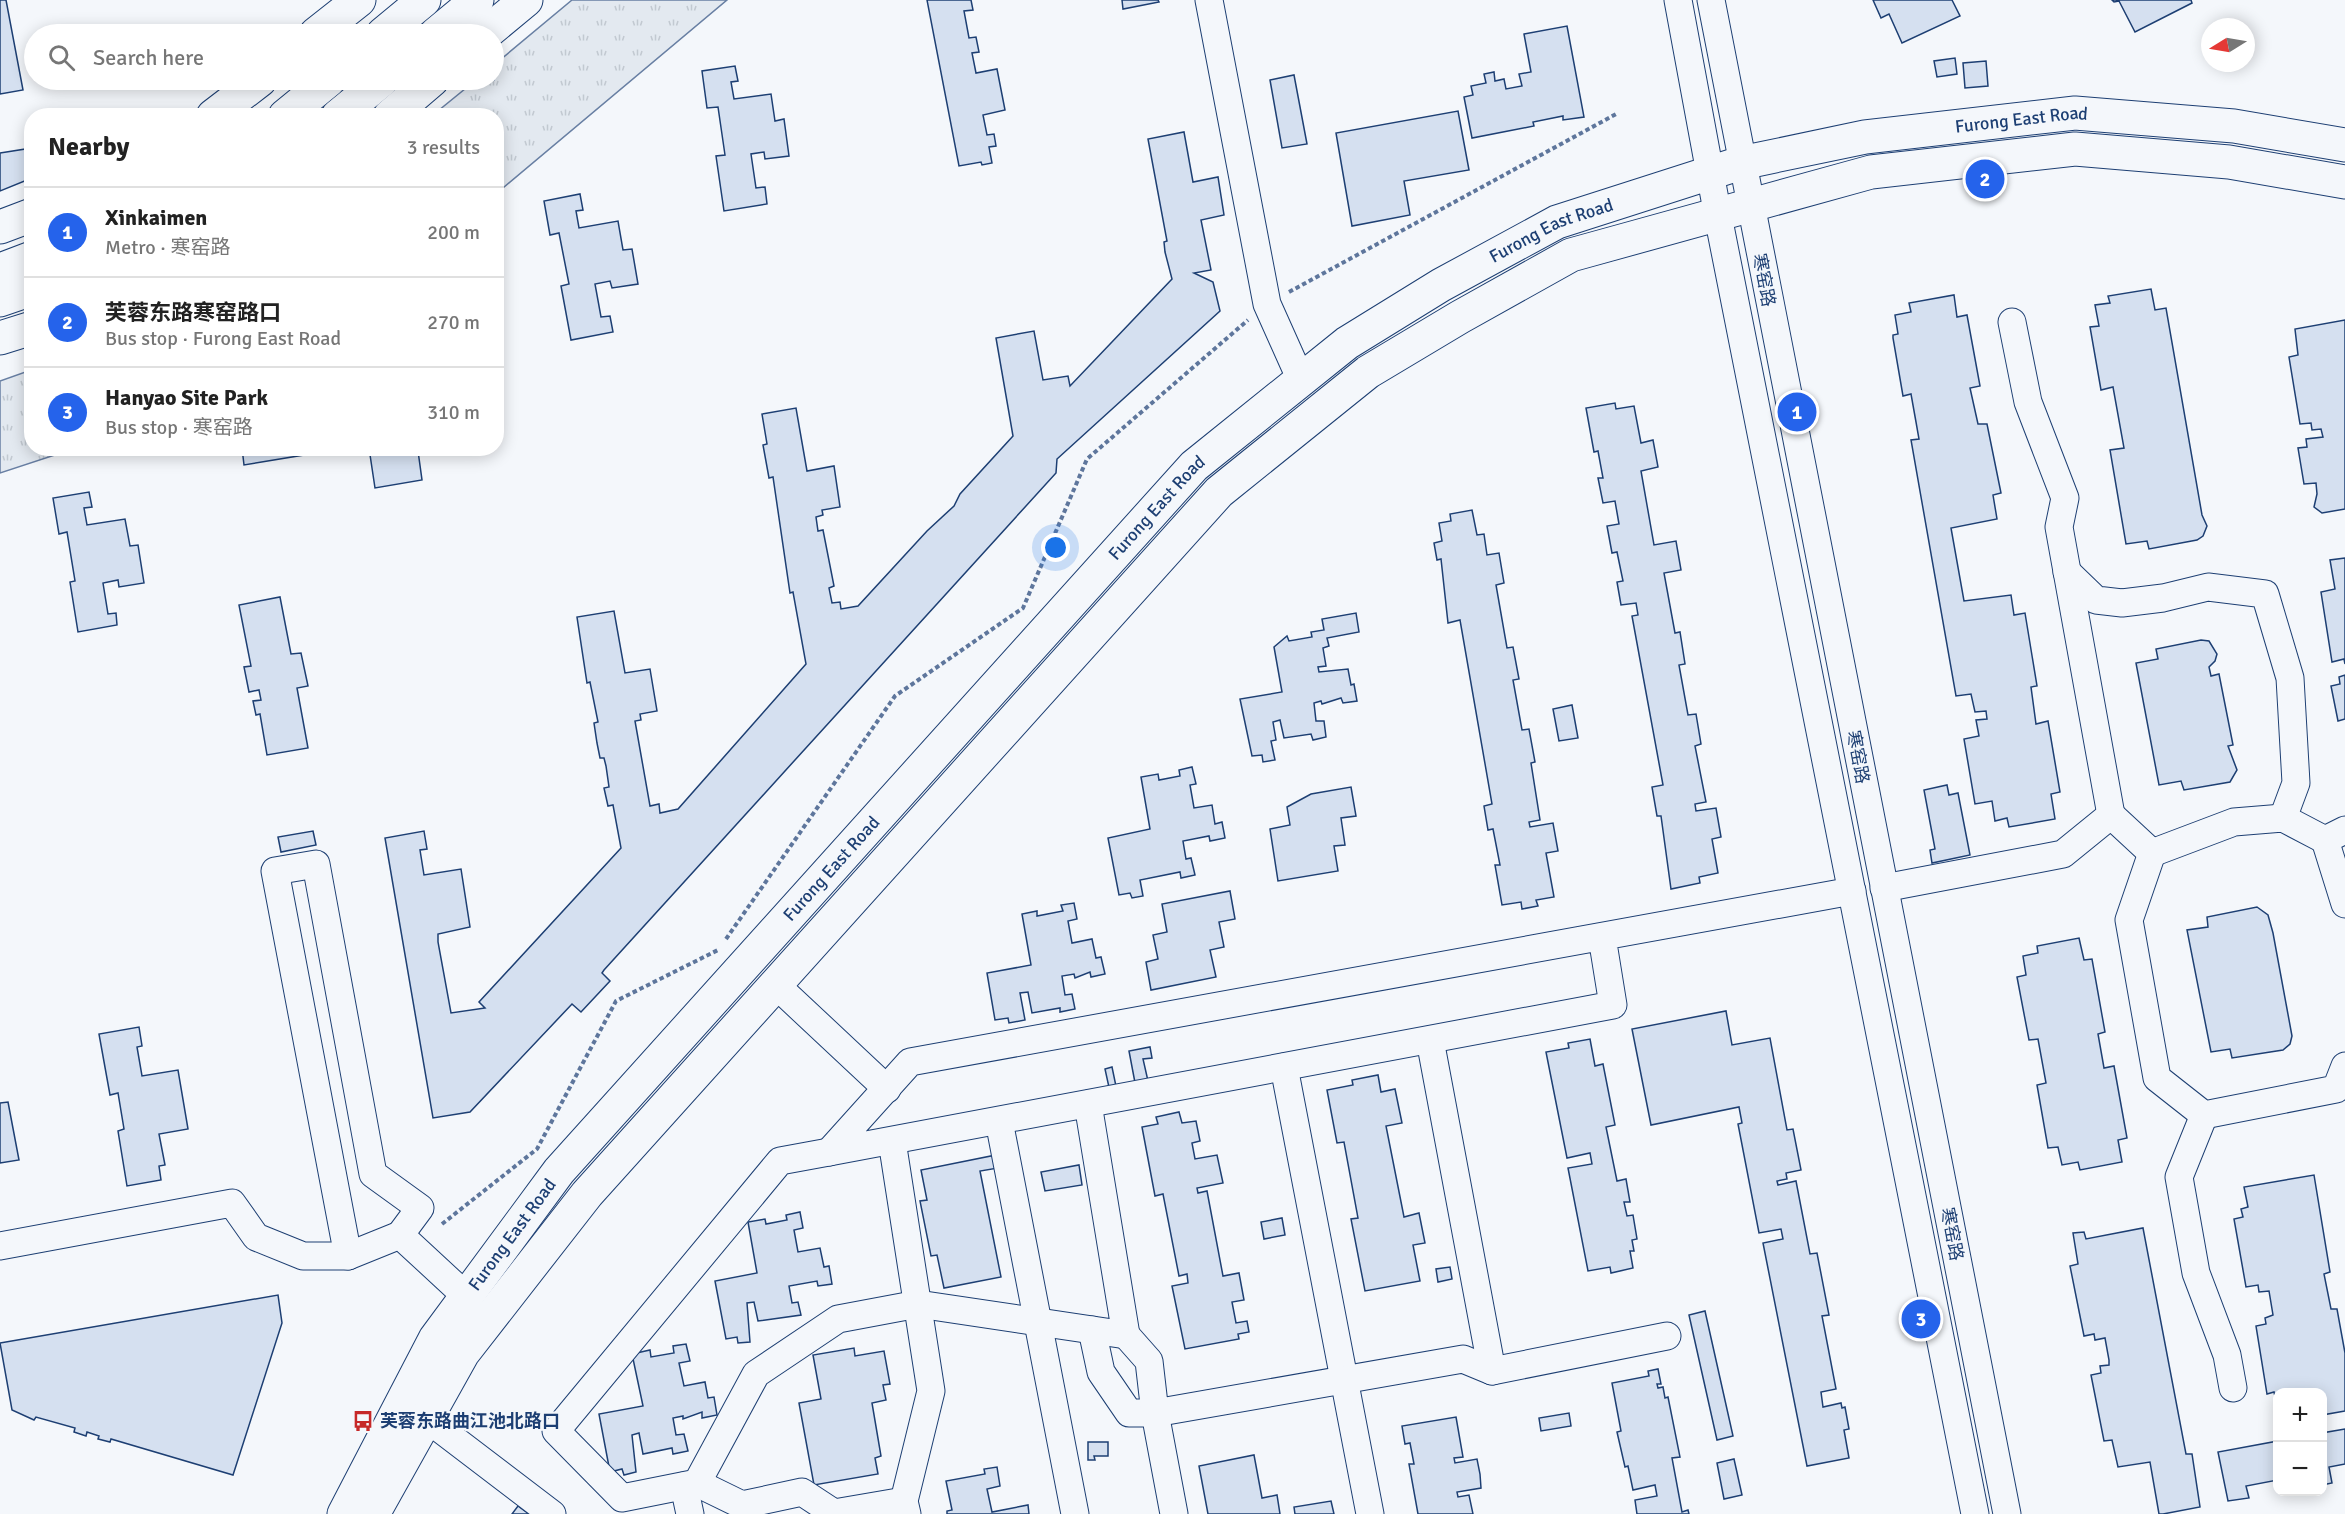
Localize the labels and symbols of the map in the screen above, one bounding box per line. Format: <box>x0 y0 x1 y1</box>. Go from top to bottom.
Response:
north arrow <box>2201 18 2255 72</box>
street label: Furong East Road <box>1954 102 2089 138</box>
pin: 2 <box>1966 156 2004 201</box>
street label: Furong East Road <box>1485 194 1616 268</box>
street label: 寒窑路 <box>1748 251 1780 309</box>
pin: 1 <box>1778 390 1816 434</box>
street label: Furong East Road <box>1104 451 1209 565</box>
your location <box>1041 533 1070 562</box>
street label: 寒窑路 <box>1842 728 1874 786</box>
street label: Furong East Road <box>778 812 884 926</box>
street label: Furong East Road <box>464 1174 561 1295</box>
street label: 寒窑路 <box>1936 1205 1968 1263</box>
pin: 3 <box>1902 1296 1940 1342</box>
bus stop icon: 芙蓉东路曲江池北路口 <box>351 1409 375 1433</box>
place label: 芙蓉东路曲江池北路口 <box>380 1410 560 1432</box>

